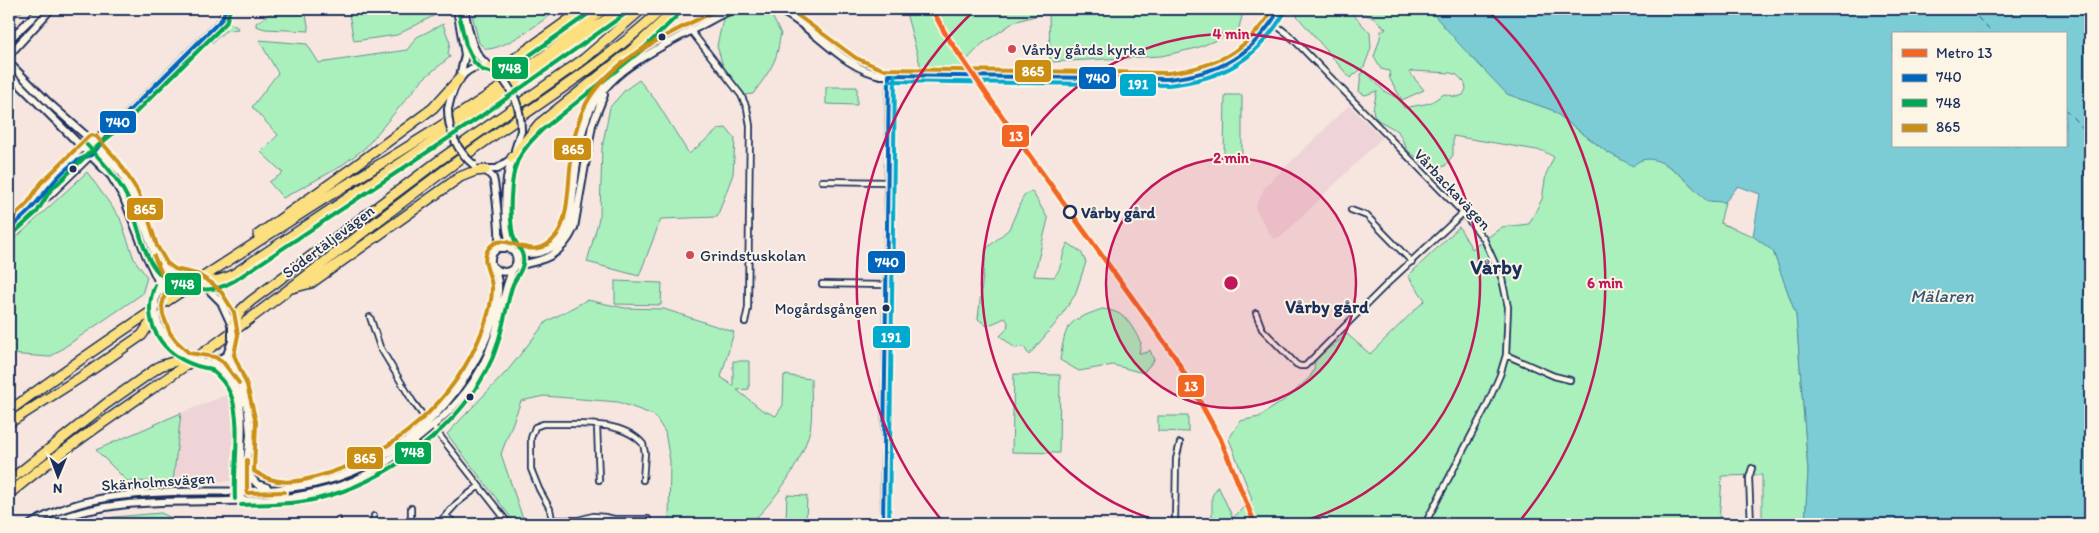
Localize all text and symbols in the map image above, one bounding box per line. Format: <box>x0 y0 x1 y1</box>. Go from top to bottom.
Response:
text: 4 min <box>1213 25 1250 43</box>
unlabelled marker <box>657 32 667 42</box>
legend <box>1892 32 2066 148</box>
place label: Vårby gårds kyrka <box>1022 40 1146 59</box>
marker: Vårby gårds kyrka <box>1006 43 1018 55</box>
text: Metro 13 <box>1936 44 1992 62</box>
line badge: 748 <box>491 56 529 80</box>
line badge: 865 <box>1014 59 1052 83</box>
text: 748 <box>497 60 522 77</box>
text: 865 <box>1022 63 1045 80</box>
line badge: 740 <box>1078 66 1117 90</box>
text: 740 <box>1936 68 1962 86</box>
text: 740 <box>1085 70 1110 87</box>
line badge: 191 <box>1119 73 1157 97</box>
text: 191 <box>1128 76 1149 93</box>
text: 748 <box>1936 94 1961 112</box>
line badge: 740 <box>99 110 137 134</box>
text: 740 <box>105 114 130 131</box>
text: 865 <box>1936 118 1960 136</box>
line badge: 13 <box>1001 124 1030 148</box>
text: 13 <box>1009 128 1023 145</box>
line badge: 865 <box>553 137 592 161</box>
text: 865 <box>562 141 585 158</box>
street label: Vårbackavägen <box>1410 145 1495 234</box>
text: 2 min <box>1213 149 1250 167</box>
unlabelled marker <box>68 164 78 174</box>
line badge: 865 <box>126 197 164 221</box>
street label: Södertäljevägen <box>279 200 378 282</box>
text: 865 <box>134 201 157 218</box>
place label: Vårby gård <box>1081 203 1156 223</box>
marker: Vårby gård <box>1063 205 1077 219</box>
place label: Grindstuskolan <box>700 246 806 265</box>
marker: Grindstuskolan <box>684 249 696 261</box>
line badge: 740 <box>867 250 906 274</box>
text: 740 <box>874 254 899 271</box>
district label: Vårby <box>1470 254 1523 280</box>
line badge: 748 <box>164 272 202 296</box>
centre of rings <box>1222 274 1240 292</box>
text: 6 min <box>1587 274 1624 292</box>
text: 748 <box>170 276 195 293</box>
water label: Mälaren <box>1910 285 1975 307</box>
district label: Vårby gård <box>1285 296 1369 318</box>
place label: Mogårdsgången <box>775 300 877 318</box>
marker: Mogårdsgången <box>881 303 891 313</box>
line badge: 191 <box>872 325 911 349</box>
text: 191 <box>881 329 902 346</box>
line badge: 13 <box>1177 374 1205 398</box>
text: 13 <box>1184 378 1198 395</box>
unlabelled marker <box>465 392 475 402</box>
line badge: 748 <box>394 441 432 465</box>
text: 748 <box>400 444 425 461</box>
line badge: 865 <box>346 446 384 470</box>
north arrow <box>32 450 82 500</box>
text: 865 <box>354 450 377 467</box>
street label: Skärholmsvägen <box>101 468 215 495</box>
text: N <box>53 480 63 497</box>

